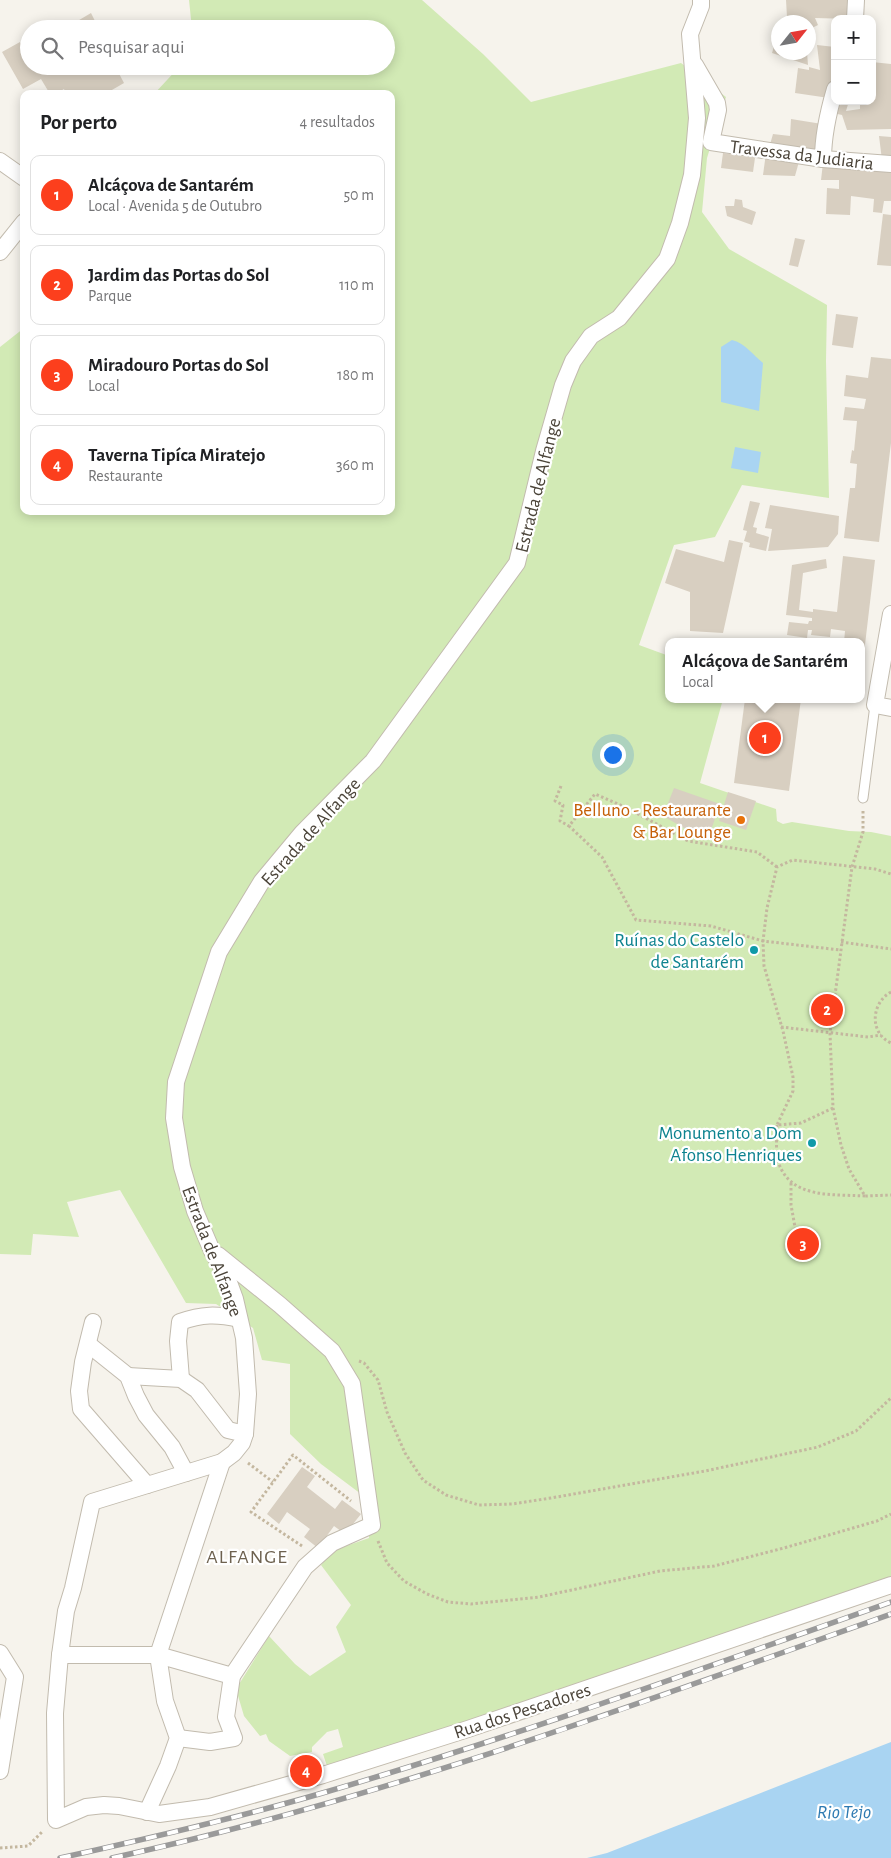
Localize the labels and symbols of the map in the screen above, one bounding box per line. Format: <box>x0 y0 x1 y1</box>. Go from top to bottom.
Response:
north arrow <box>771 15 816 60</box>
street label: Travessa da Judiaria <box>729 137 875 174</box>
street label: Estrada de Alfange <box>513 416 564 555</box>
pin: 1 <box>749 719 781 757</box>
your location <box>600 742 626 768</box>
street label: Estrada de Alfange <box>258 774 364 890</box>
place label: Belluno - Restaurante & Bar Lounge <box>573 801 731 842</box>
marker: Belluno - Restaurante & Bar Lounge <box>735 814 747 826</box>
place label: Ruínas do Castelo de Santarém <box>614 931 744 972</box>
marker: Ruínas do Castelo de Santarém <box>748 944 760 956</box>
pin: 2 <box>811 991 843 1029</box>
place label: Monumento a Dom Afonso Henriques <box>658 1124 802 1165</box>
marker: Monumento a Dom Afonso Henriques <box>806 1137 818 1149</box>
street label: Estrada de Alfange <box>178 1184 245 1319</box>
pin: 3 <box>787 1225 819 1263</box>
district label: ALFANGE <box>206 1547 288 1567</box>
street label: Rua dos Pescadores <box>452 1680 593 1743</box>
pin: 4 <box>290 1752 322 1790</box>
water label: Rio Tejo <box>817 1802 871 1822</box>

